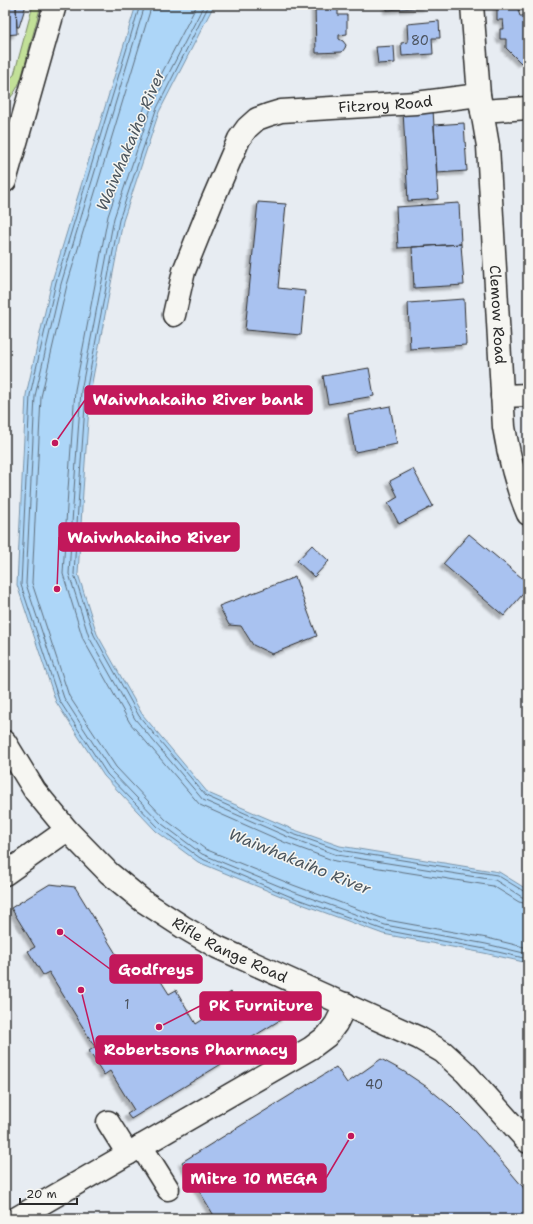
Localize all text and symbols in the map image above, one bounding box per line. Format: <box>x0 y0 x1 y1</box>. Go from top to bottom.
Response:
house number: 80 <box>411 32 429 49</box>
water label: Waiwhakaiho River <box>91 66 170 214</box>
street label: Fitzroy Road <box>338 91 434 118</box>
street label: Clemow Road <box>485 264 510 365</box>
callout: Waiwhakaiho River bank <box>85 386 312 414</box>
text: Waiwhakaiho River bank <box>92 389 304 410</box>
callout: Waiwhakaiho River <box>59 523 239 551</box>
text: Waiwhakaiho River <box>67 527 231 548</box>
water label: Waiwhakaiho River <box>226 823 374 900</box>
street label: Rifle Range Road <box>168 913 291 988</box>
callout: Godfreys <box>110 955 202 983</box>
text: Godfreys <box>118 959 194 980</box>
callout: PK Furniture <box>200 992 321 1020</box>
text: PK Furniture <box>209 995 314 1016</box>
house number: 1 <box>124 996 130 1013</box>
callout: Robertsons Pharmacy <box>96 1036 296 1064</box>
text: Robertsons Pharmacy <box>104 1039 288 1060</box>
house number: 40 <box>365 1076 383 1093</box>
callout: Mitre 10 MEGA <box>183 1164 326 1192</box>
text: Mitre 10 MEGA <box>190 1168 318 1189</box>
scale bar <box>20 1180 77 1206</box>
text: 20 m <box>26 1186 57 1202</box>

